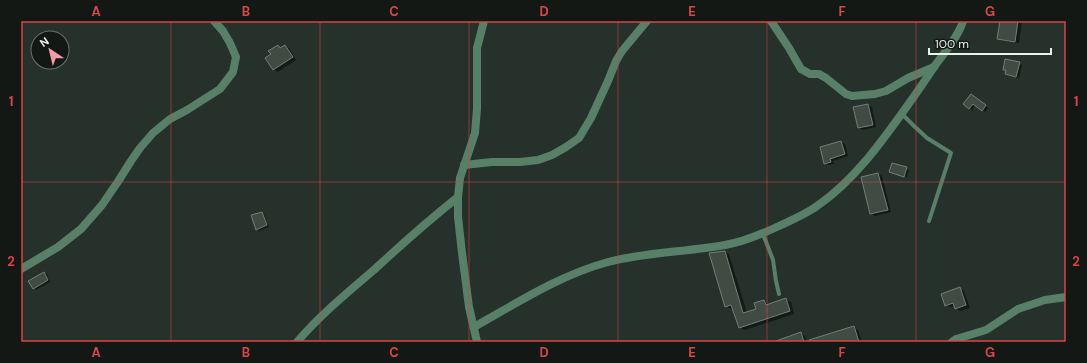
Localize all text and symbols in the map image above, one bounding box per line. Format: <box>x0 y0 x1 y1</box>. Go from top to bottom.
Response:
text: A <box>91 3 101 20</box>
text: B <box>242 3 250 20</box>
text: C <box>389 3 399 20</box>
text: D <box>539 3 549 20</box>
text: E <box>688 3 696 20</box>
text: F <box>838 3 846 20</box>
text: G <box>985 3 995 20</box>
north arrow <box>30 30 70 70</box>
scale bar <box>929 30 1051 56</box>
text: N <box>37 34 52 50</box>
text: 100 m <box>935 36 969 52</box>
text: 1 <box>9 93 13 110</box>
text: 1 <box>1074 93 1078 110</box>
text: 2 <box>7 253 15 270</box>
text: 2 <box>1072 253 1080 270</box>
text: A <box>91 344 101 361</box>
text: B <box>242 344 250 361</box>
text: C <box>389 344 399 361</box>
text: D <box>539 344 549 361</box>
text: E <box>688 344 696 361</box>
text: F <box>838 344 846 361</box>
text: G <box>985 344 995 361</box>

